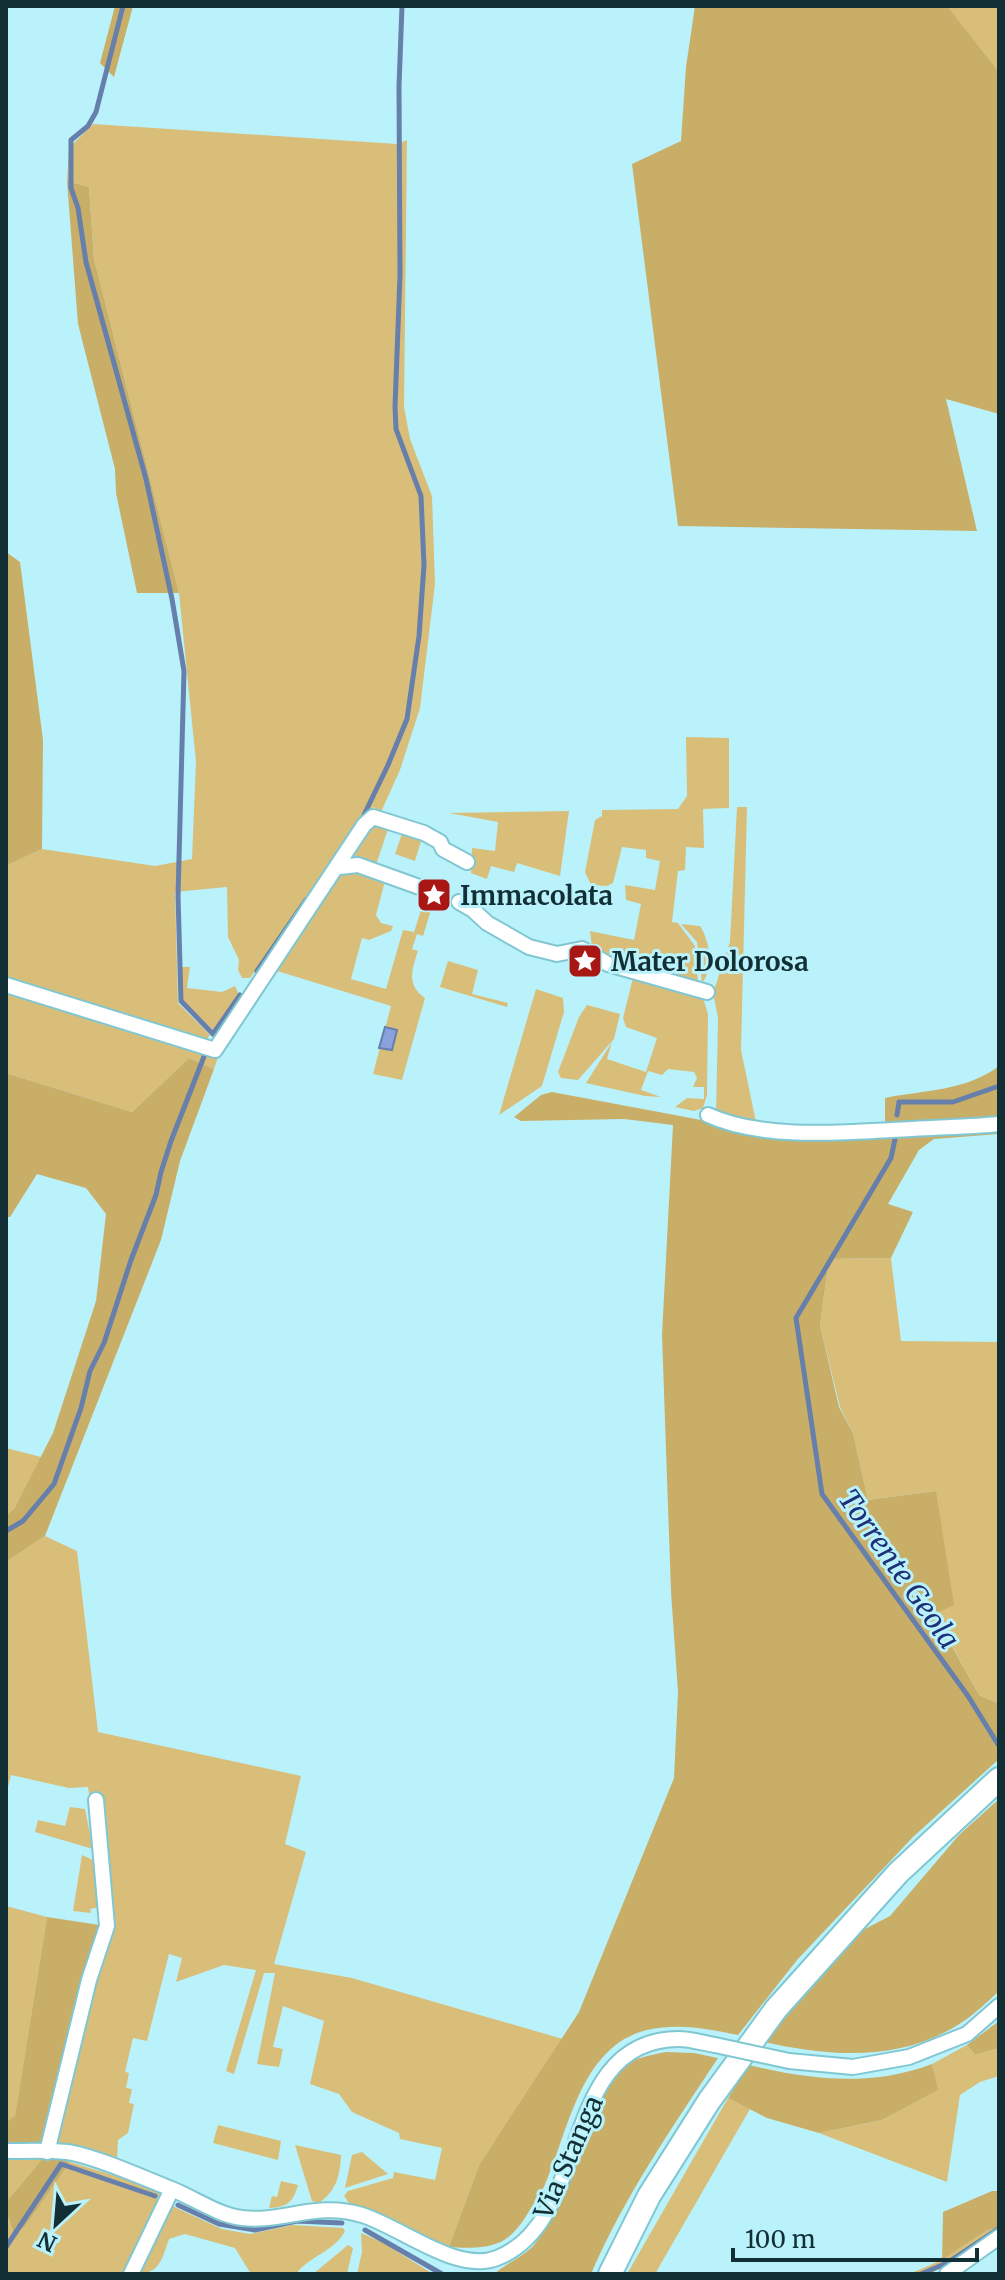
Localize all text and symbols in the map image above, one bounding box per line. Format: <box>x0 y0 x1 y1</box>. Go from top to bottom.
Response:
place icon: Immacolata <box>415 876 453 914</box>
place label: Immacolata <box>460 879 613 912</box>
place icon: Mater Dolorosa <box>566 942 604 980</box>
place label: Mater Dolorosa <box>611 945 809 978</box>
water label: Torrente Geola <box>831 1482 967 1656</box>
street label: Via Stanga <box>526 2090 610 2225</box>
north arrow <box>16 2184 96 2264</box>
scale bar <box>733 2212 977 2262</box>
text: 100 m <box>745 2224 816 2255</box>
text: N <box>33 2225 61 2258</box>

